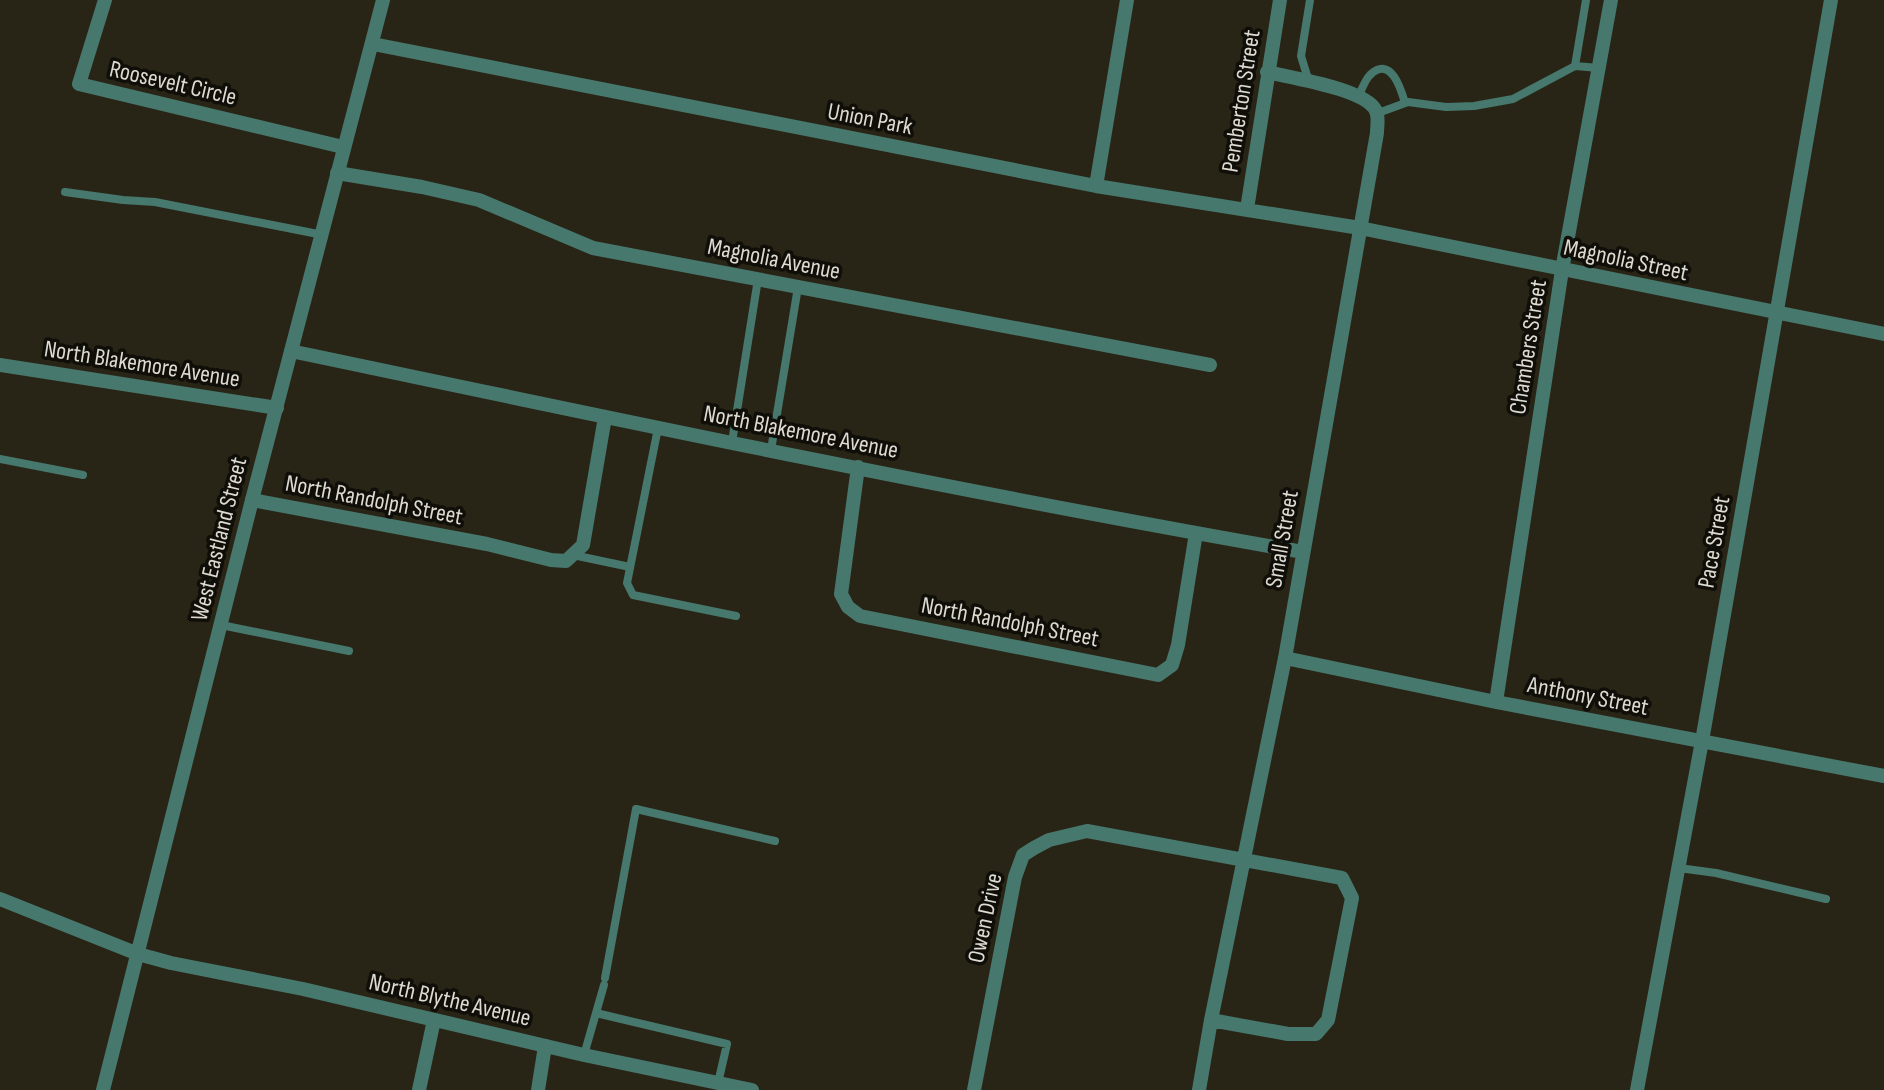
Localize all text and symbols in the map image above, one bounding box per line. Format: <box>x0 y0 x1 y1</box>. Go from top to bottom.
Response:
street label: Pemberton Street <box>1215 28 1267 174</box>
street label: Roosevelt Circle <box>107 54 239 112</box>
street label: Union Park <box>825 97 915 141</box>
street label: Magnolia Avenue <box>705 232 843 286</box>
street label: Magnolia Street <box>1561 233 1691 287</box>
street label: Chambers Street <box>1503 278 1553 416</box>
street label: North Blakemore Avenue <box>42 334 242 394</box>
street label: North Blakemore Avenue <box>701 399 901 465</box>
street label: West Eastland Street <box>185 454 253 624</box>
street label: North Randolph Street <box>283 469 465 531</box>
street label: Small Street <box>1259 488 1305 590</box>
street label: Pace Street <box>1692 494 1736 590</box>
street label: North Randolph Street <box>919 591 1101 653</box>
street label: Anthony Street <box>1524 670 1651 722</box>
street label: Owen Drive <box>961 871 1009 965</box>
street label: North Blythe Avenue <box>366 967 534 1033</box>

